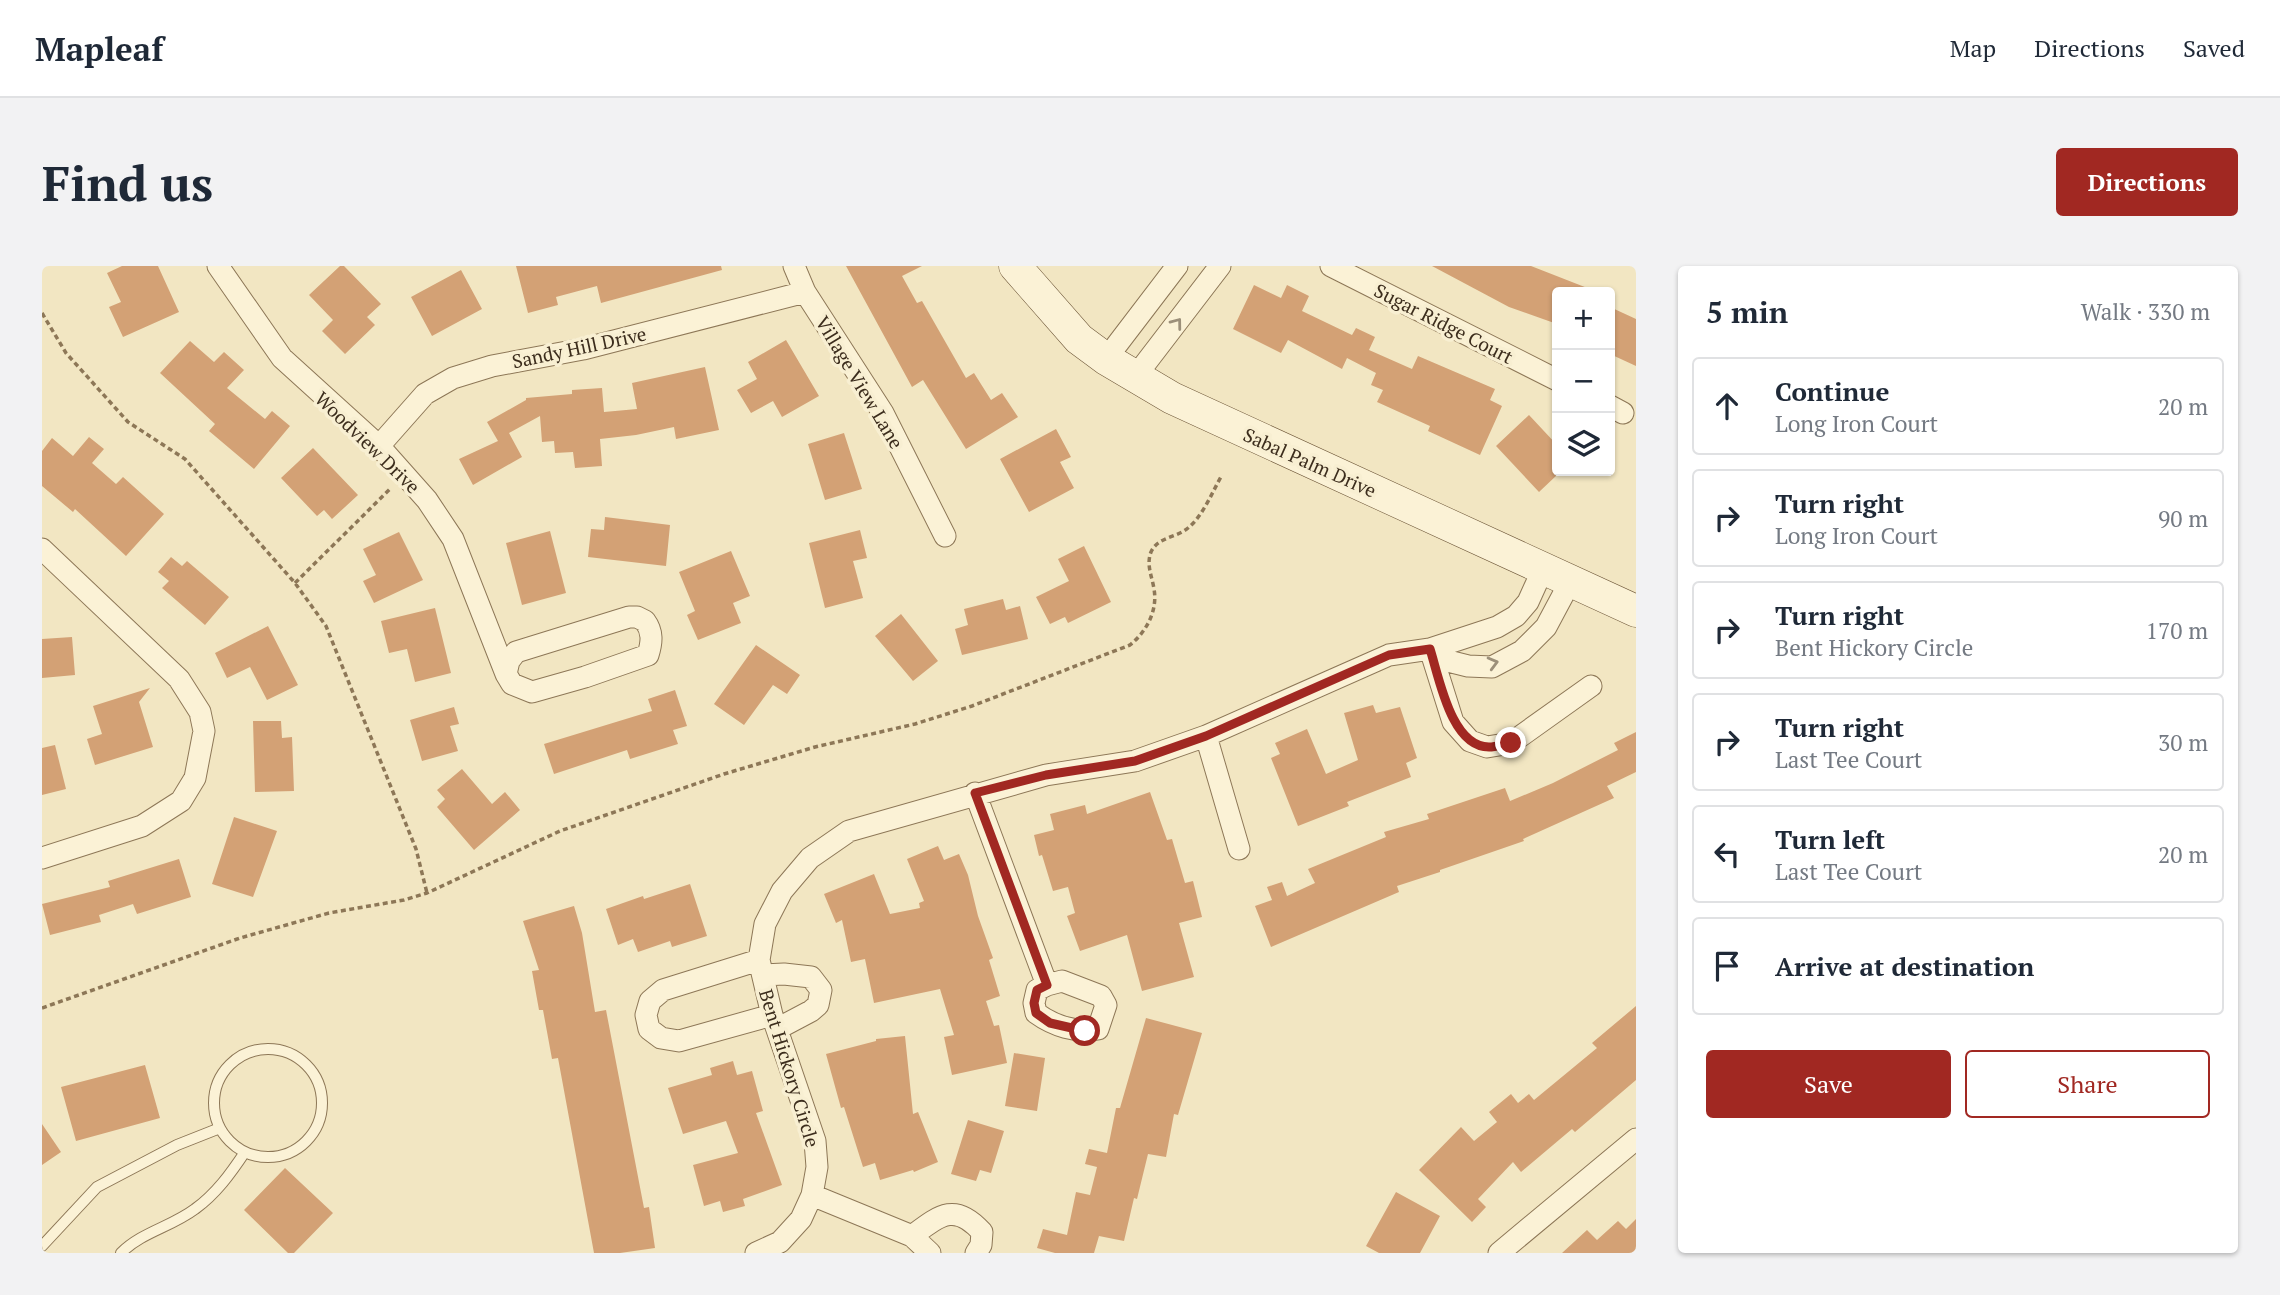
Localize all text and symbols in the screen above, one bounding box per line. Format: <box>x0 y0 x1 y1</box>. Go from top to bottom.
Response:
text: Mapleaf <box>35 27 164 70</box>
text: Map <box>1950 32 1996 64</box>
text: Directions <box>2034 32 2145 64</box>
text: Saved <box>2183 32 2245 64</box>
button: Directions <box>2056 148 2238 216</box>
text: Find us <box>42 150 213 215</box>
street label: Sugar Ridge Court <box>1370 277 1518 369</box>
map controls <box>1552 287 1615 476</box>
button: + <box>1552 287 1615 350</box>
text: 5 min <box>1706 292 1788 332</box>
text: Walk · 330 m <box>2081 296 2210 327</box>
street label: Village View Lane <box>810 311 910 453</box>
one-way arrow <box>1168 318 1181 331</box>
street label: Sandy Hill Drive <box>510 321 648 373</box>
button: − <box>1552 350 1615 413</box>
text: Continue <box>1775 374 1889 408</box>
street label: Woodview Drive <box>310 386 426 498</box>
icon: ahead <box>1708 387 1746 425</box>
text: 20 m <box>2158 391 2208 422</box>
text: Long Iron Court <box>1775 408 1938 439</box>
button: layers <box>1552 413 1615 476</box>
street label: Sabal Palm Drive <box>1240 421 1380 503</box>
text: Turn right <box>1775 486 1904 520</box>
icon: right <box>1708 499 1746 537</box>
text: 90 m <box>2158 503 2208 534</box>
text: Long Iron Court <box>1775 520 1938 551</box>
text: Turn right <box>1775 598 1904 632</box>
icon: right <box>1708 611 1746 649</box>
text: 170 m <box>2146 615 2208 646</box>
text: Bent Hickory Circle <box>1775 632 1973 663</box>
one-way arrow <box>1486 657 1498 672</box>
text: Turn right <box>1775 710 1904 744</box>
icon: right <box>1708 723 1746 761</box>
route end <box>1495 727 1526 758</box>
text: 30 m <box>2158 727 2208 758</box>
text: Last Tee Court <box>1775 744 1922 775</box>
text: Turn left <box>1775 822 1885 856</box>
icon: left <box>1708 835 1746 873</box>
text: 20 m <box>2158 839 2208 870</box>
text: Last Tee Court <box>1775 856 1922 887</box>
icon: arrive <box>1708 947 1746 985</box>
text: Arrive at destination <box>1775 949 2034 983</box>
street label: Bent Hickory Circle <box>754 986 826 1150</box>
route start <box>1069 1015 1100 1046</box>
button: Save <box>1706 1050 1951 1118</box>
button: Share <box>1965 1050 2210 1118</box>

